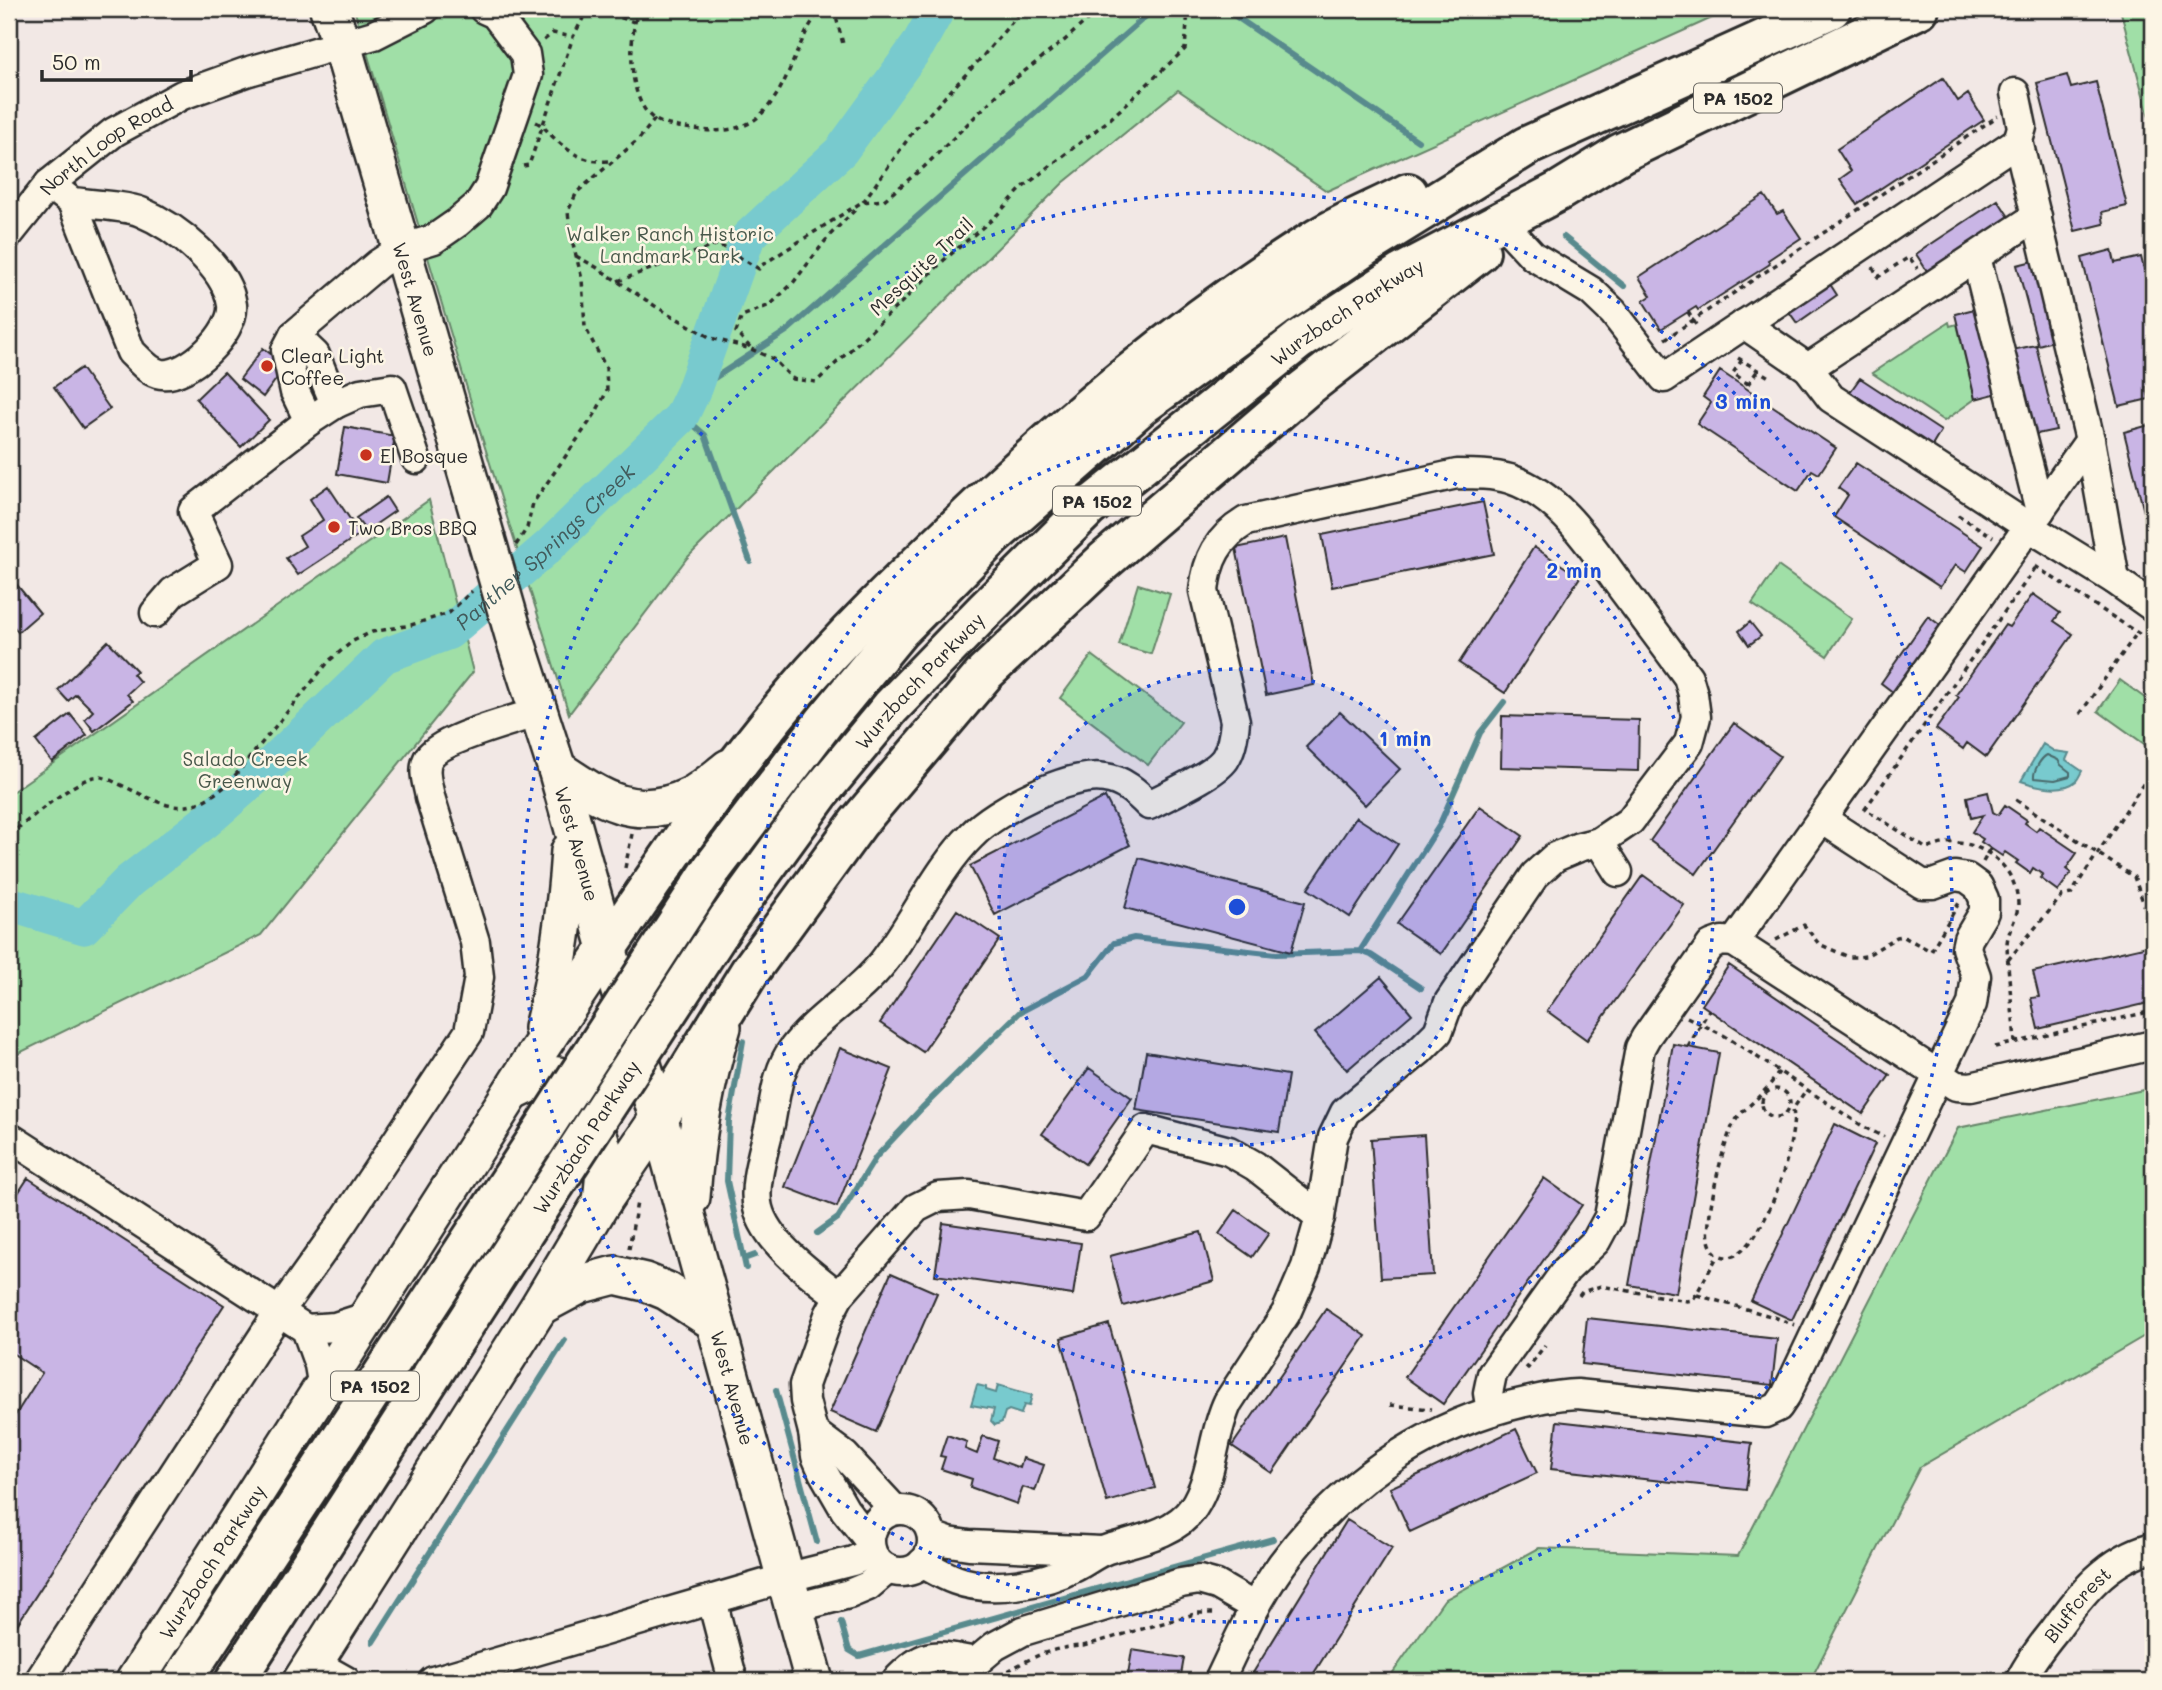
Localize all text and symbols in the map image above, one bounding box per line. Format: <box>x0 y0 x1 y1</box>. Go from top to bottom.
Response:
scale bar <box>42 38 191 82</box>
text: 50 m <box>52 48 101 75</box>
road number: PA 1502 <box>1694 84 1782 113</box>
street label: North Loop Road <box>33 90 177 200</box>
street label: Mesquite Trail <box>864 211 978 321</box>
park label: Walker Ranch Historic Landmark Park <box>566 221 774 268</box>
street label: West Avenue <box>388 239 445 359</box>
street label: Wurzbach Parkway <box>1265 252 1427 371</box>
place label: Clear Light Coffee <box>281 343 384 390</box>
marker: Clear Light Coffee <box>259 358 275 374</box>
text: 3 min <box>1715 387 1771 414</box>
place label: El Bosque <box>380 443 468 468</box>
marker: El Bosque <box>358 447 374 463</box>
water label: Panther Springs Creek <box>449 456 640 635</box>
road number: PA 1502 <box>1053 486 1141 516</box>
place label: Two Bros BBQ <box>348 515 477 540</box>
marker: Two Bros BBQ <box>326 519 342 535</box>
text: 2 min <box>1546 556 1602 583</box>
street label: Wurzbach Parkway <box>849 606 989 754</box>
text: 1 min <box>1379 724 1431 751</box>
park label: Salado Creek Greenway <box>182 746 308 793</box>
street label: West Avenue <box>550 783 606 904</box>
centre of rings <box>1225 895 1249 919</box>
street label: Wurzbach Parkway <box>527 1055 645 1219</box>
street label: West Avenue <box>706 1328 761 1448</box>
road number: PA 1502 <box>331 1372 419 1400</box>
street label: Wurzbach Parkway <box>153 1479 270 1643</box>
street label: Bluffcrest <box>2038 1560 2115 1647</box>

